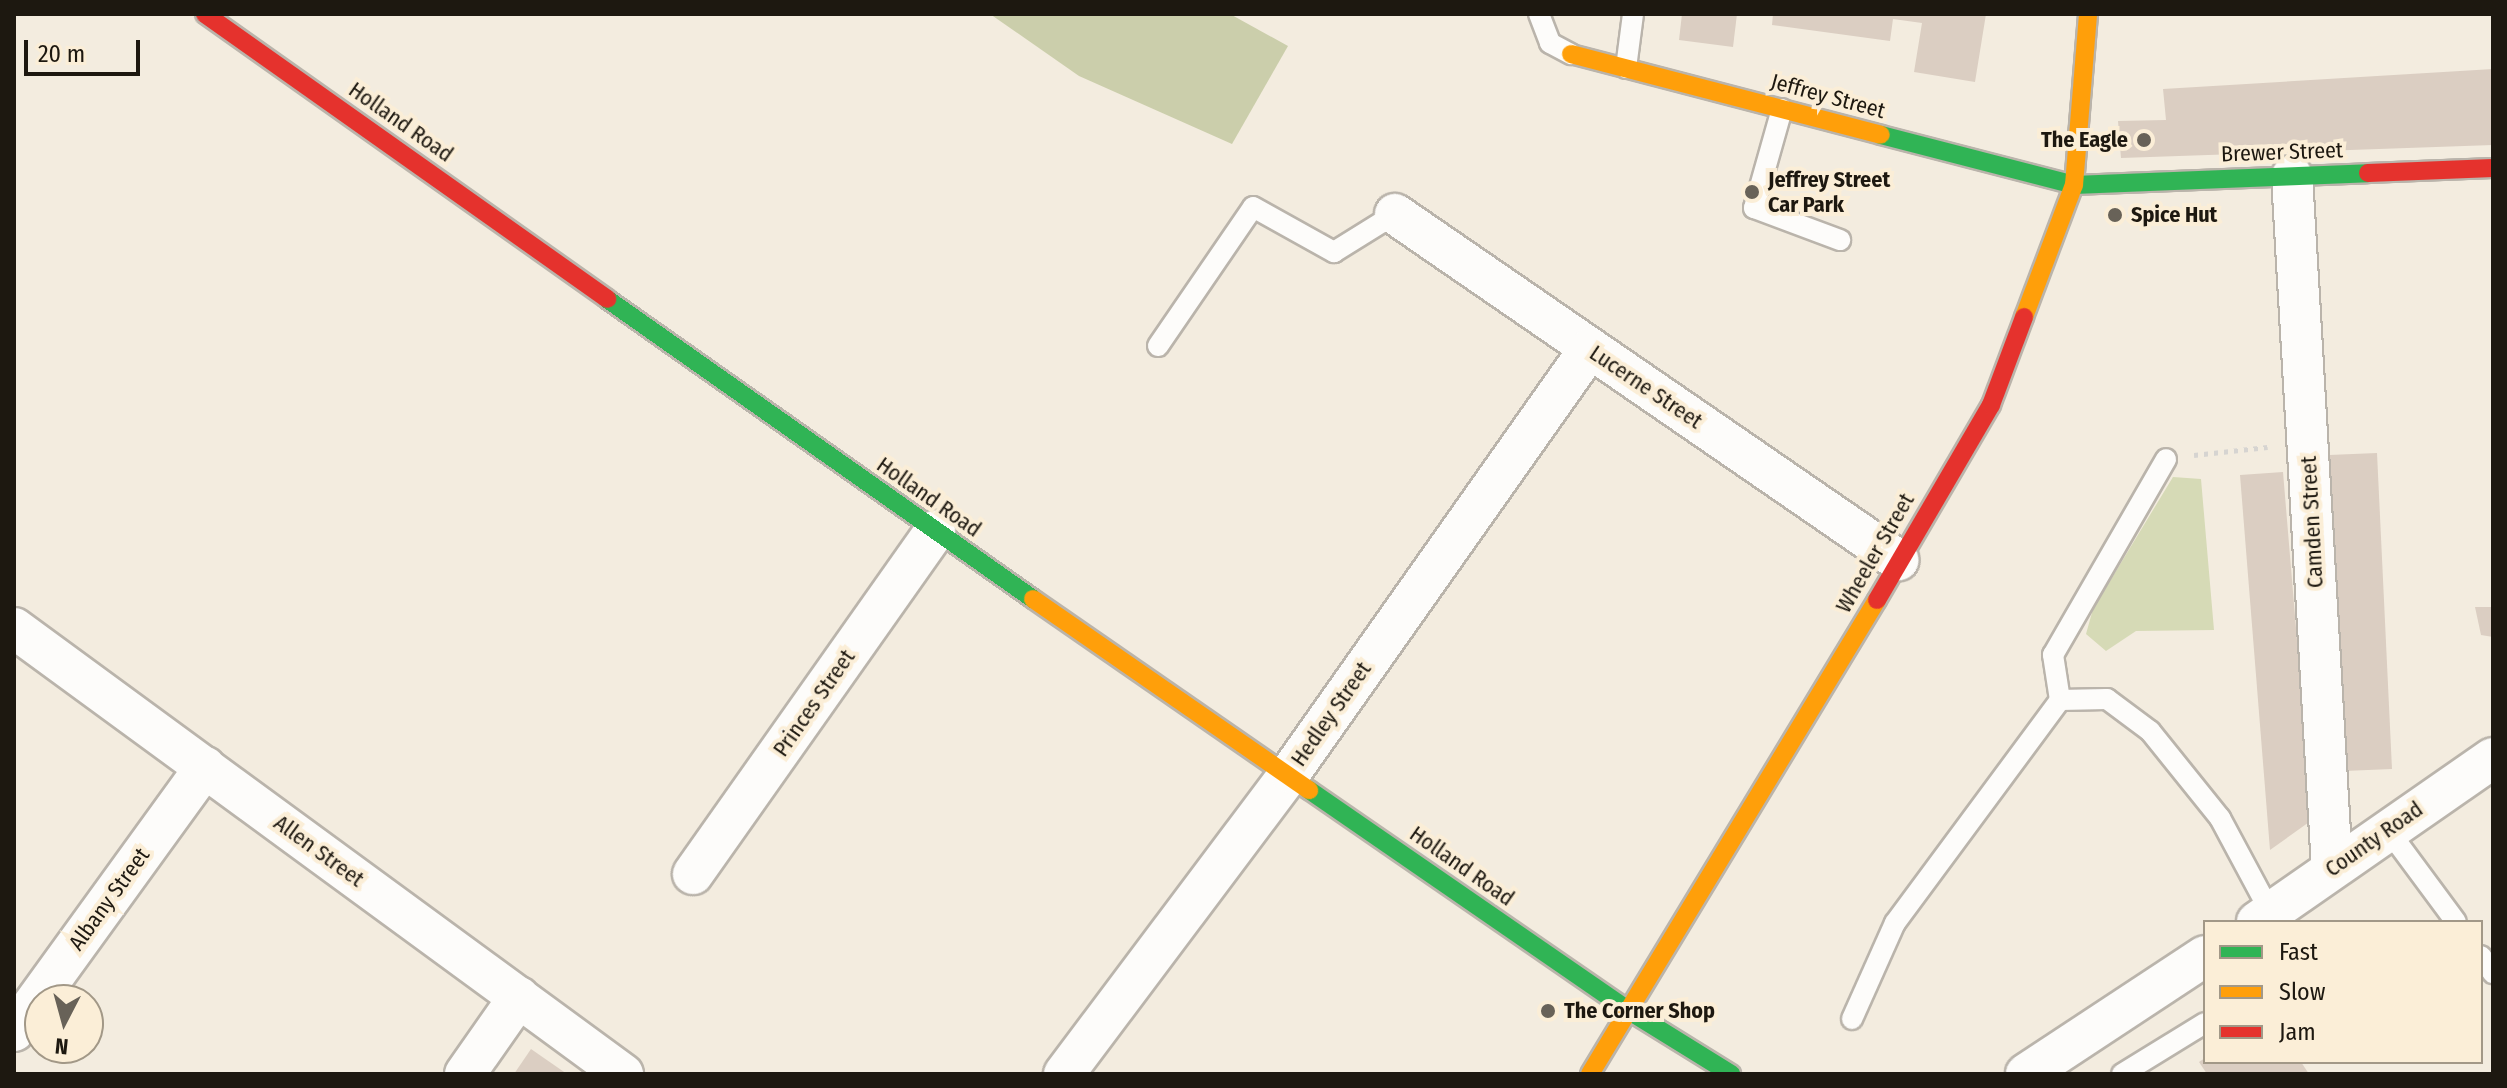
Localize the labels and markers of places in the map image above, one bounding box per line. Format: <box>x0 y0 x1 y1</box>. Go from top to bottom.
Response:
place label: The Eagle <box>2041 127 2128 153</box>
marker: The Eagle <box>2135 131 2153 149</box>
place label: Jeffrey Street Car Park <box>1768 166 1890 218</box>
marker: Jeffrey Street Car Park <box>1743 183 1761 201</box>
place label: Spice Hut <box>2131 202 2217 228</box>
marker: Spice Hut <box>2106 206 2124 224</box>
place label: The Corner Shop <box>1564 998 1715 1024</box>
marker: The Corner Shop <box>1539 1002 1557 1020</box>

